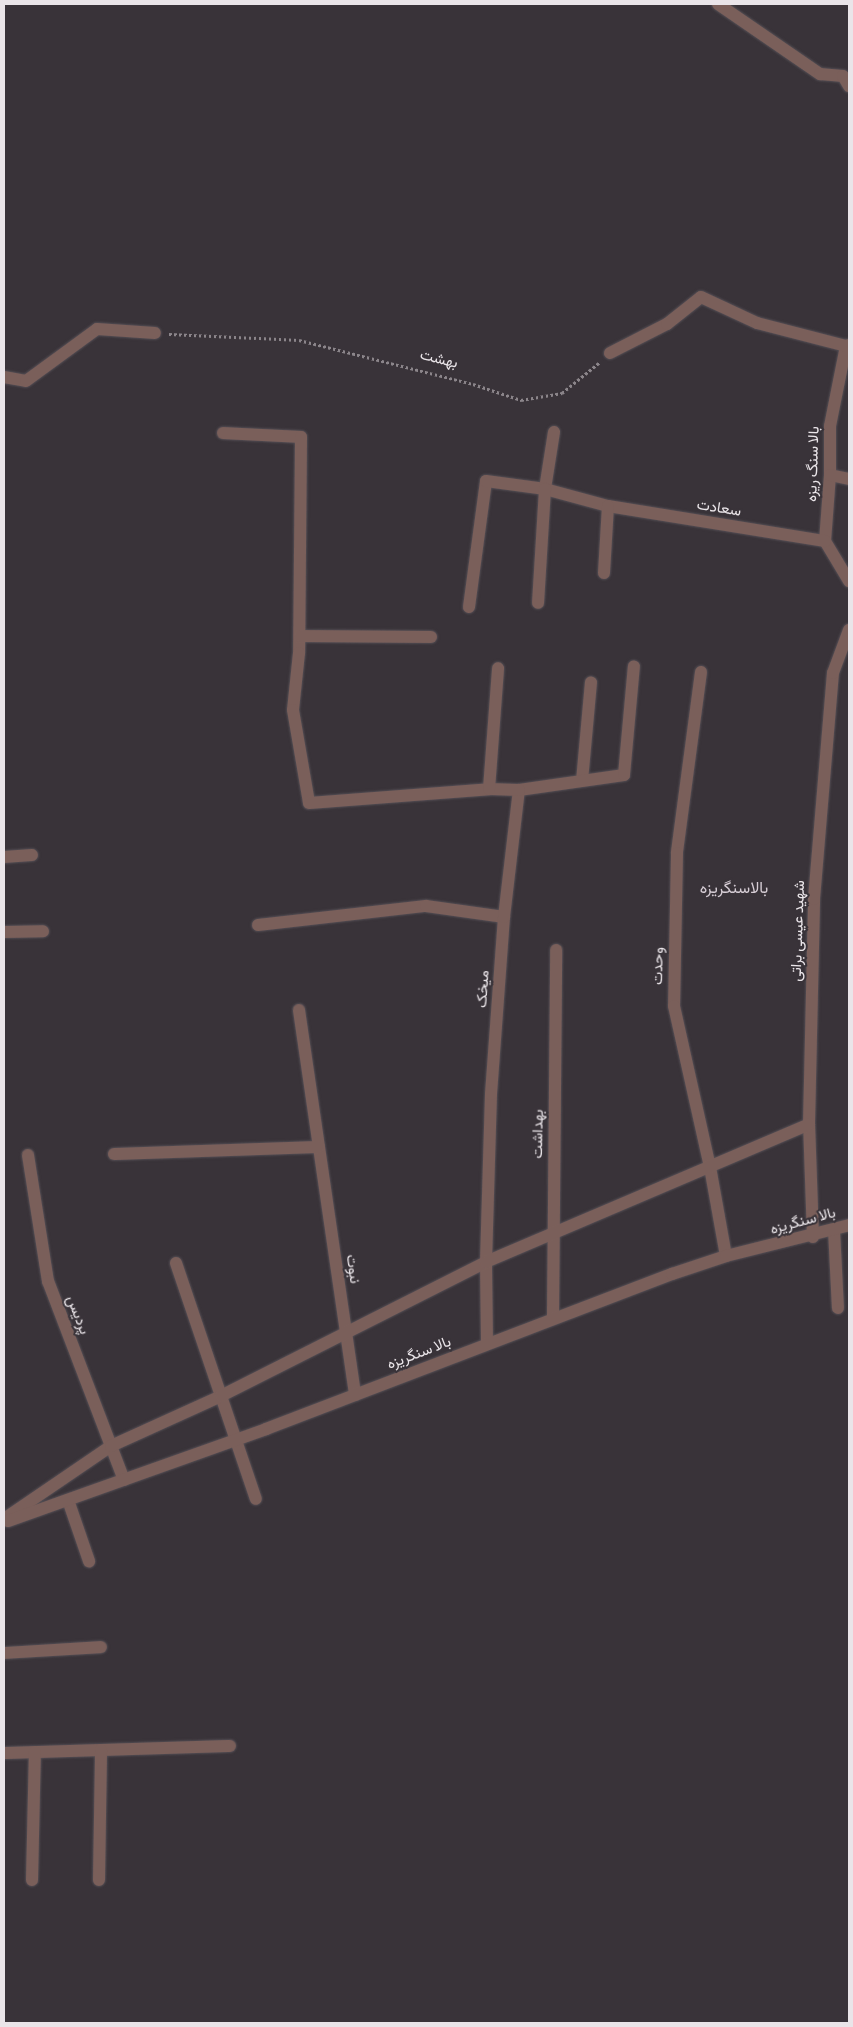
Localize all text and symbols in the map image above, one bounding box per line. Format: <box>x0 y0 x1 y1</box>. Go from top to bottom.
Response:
street label: بهشت <box>418 346 460 372</box>
street label: بالا سنگ ریزه <box>803 426 823 502</box>
street label: سعادت <box>696 496 742 520</box>
district label: بالاسنگریزه <box>700 878 768 898</box>
street label: شهید عیسی براتی <box>787 880 809 982</box>
street label: وحدت <box>649 947 667 985</box>
street label: میخک <box>473 970 493 1008</box>
street label: بهداشت <box>529 1109 547 1159</box>
street label: بالا سنگریزه <box>768 1204 838 1238</box>
street label: نبوت <box>342 1253 364 1285</box>
street label: پردیس <box>62 1293 94 1337</box>
street label: بالا سنگریزه <box>384 1333 454 1373</box>

